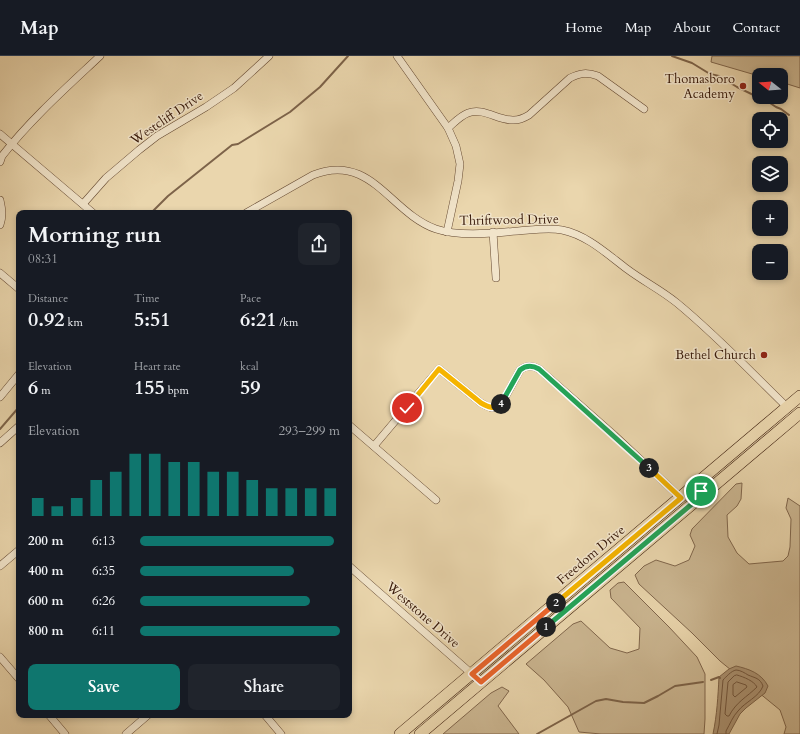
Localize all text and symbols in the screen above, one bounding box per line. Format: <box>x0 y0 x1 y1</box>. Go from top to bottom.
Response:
text: Map <box>20 15 59 41</box>
text: Home <box>565 18 603 37</box>
text: Map <box>625 18 651 37</box>
text: About <box>673 18 710 37</box>
text: Contact <box>732 18 780 37</box>
north arrow <box>752 68 788 104</box>
map controls <box>752 68 788 280</box>
place label: Thomasboro Academy <box>665 70 735 103</box>
marker: Thomasboro Academy <box>738 81 748 91</box>
street label: Westcliff Drive <box>126 87 207 150</box>
button: locate <box>752 112 788 148</box>
button: layers <box>752 156 788 192</box>
button: + <box>752 200 788 236</box>
street label: Thriftwood Drive <box>459 210 559 230</box>
text: Morning run <box>28 220 161 250</box>
button: share <box>298 223 340 265</box>
button: − <box>752 244 788 280</box>
text: 08:31 <box>28 250 58 268</box>
text: Distance <box>28 291 68 306</box>
text: Time <box>134 291 159 306</box>
text: Pace <box>240 291 261 306</box>
text: 0.92 <box>28 306 65 333</box>
text: 5:51 <box>134 306 171 333</box>
text: 6:21 <box>240 306 277 333</box>
text: km <box>65 315 83 330</box>
text: /km <box>277 315 298 330</box>
place label: Bethel Church <box>675 346 756 364</box>
marker: Bethel Church <box>759 350 769 360</box>
text: Elevation <box>28 359 72 374</box>
text: Heart rate <box>134 359 181 374</box>
text: kcal <box>240 359 258 374</box>
text: 6 <box>28 374 38 401</box>
text: 155 <box>134 374 165 401</box>
text: 59 <box>240 374 261 401</box>
text: m <box>38 383 51 398</box>
text: bpm <box>165 383 189 398</box>
pin <box>390 391 424 425</box>
pin: 4 <box>491 394 511 414</box>
text: 4 <box>498 396 504 411</box>
icon: check <box>396 397 418 419</box>
text: Elevation <box>28 422 80 440</box>
text: 293–299 m <box>278 422 340 440</box>
pin: 3 <box>639 458 659 478</box>
text: 3 <box>646 460 652 475</box>
pin <box>684 474 718 508</box>
icon: arrive <box>690 480 712 502</box>
street label: Freedom Drive <box>553 521 629 589</box>
text: 200 m <box>28 532 63 550</box>
text: 6:13 <box>92 532 115 550</box>
text: 400 m <box>28 562 63 580</box>
text: 6:35 <box>92 562 115 580</box>
street label: Weststone Drive <box>381 577 464 652</box>
text: 600 m <box>28 592 63 610</box>
text: 6:26 <box>92 592 115 610</box>
pin: 2 <box>546 593 566 613</box>
text: 2 <box>553 595 559 610</box>
pin: 1 <box>536 617 556 637</box>
text: 1 <box>543 619 549 634</box>
text: 800 m <box>28 622 63 640</box>
text: 6:11 <box>92 622 115 640</box>
button: Save <box>28 664 180 710</box>
button: Share <box>188 664 340 710</box>

